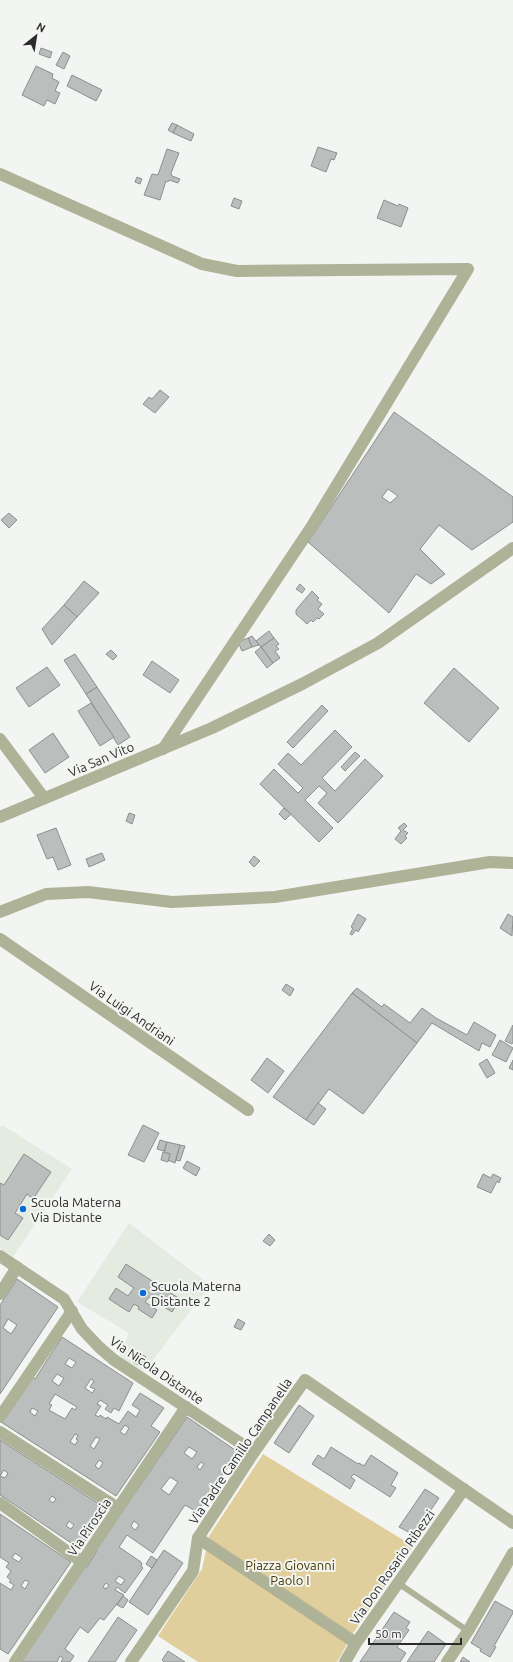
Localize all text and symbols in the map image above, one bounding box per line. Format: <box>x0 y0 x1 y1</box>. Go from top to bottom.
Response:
north arrow <box>16 16 56 56</box>
text: N <box>34 20 48 35</box>
street label: Via San Vito <box>66 739 136 779</box>
street label: Via Luigi Andriani <box>87 978 177 1048</box>
place label: Scuola Materna Via Distante <box>31 1195 121 1224</box>
marker: Scuola Materna Via Distante <box>18 1204 28 1214</box>
place label: Scuola Materna Distante 2 <box>151 1279 241 1308</box>
marker: Scuola Materna Distante 2 <box>138 1288 148 1298</box>
street label: Via Nicola Distante <box>107 1333 207 1407</box>
street label: Via Padre Camillo Campanella <box>186 1375 294 1527</box>
street label: Via Piroscia <box>65 1496 113 1558</box>
street label: Via Don Rosario Ribezzi <box>347 1507 437 1627</box>
park label: Piazza Giovanni Paolo I <box>245 1558 335 1587</box>
scale bar <box>369 1620 461 1646</box>
text: 50 m <box>375 1627 402 1640</box>

